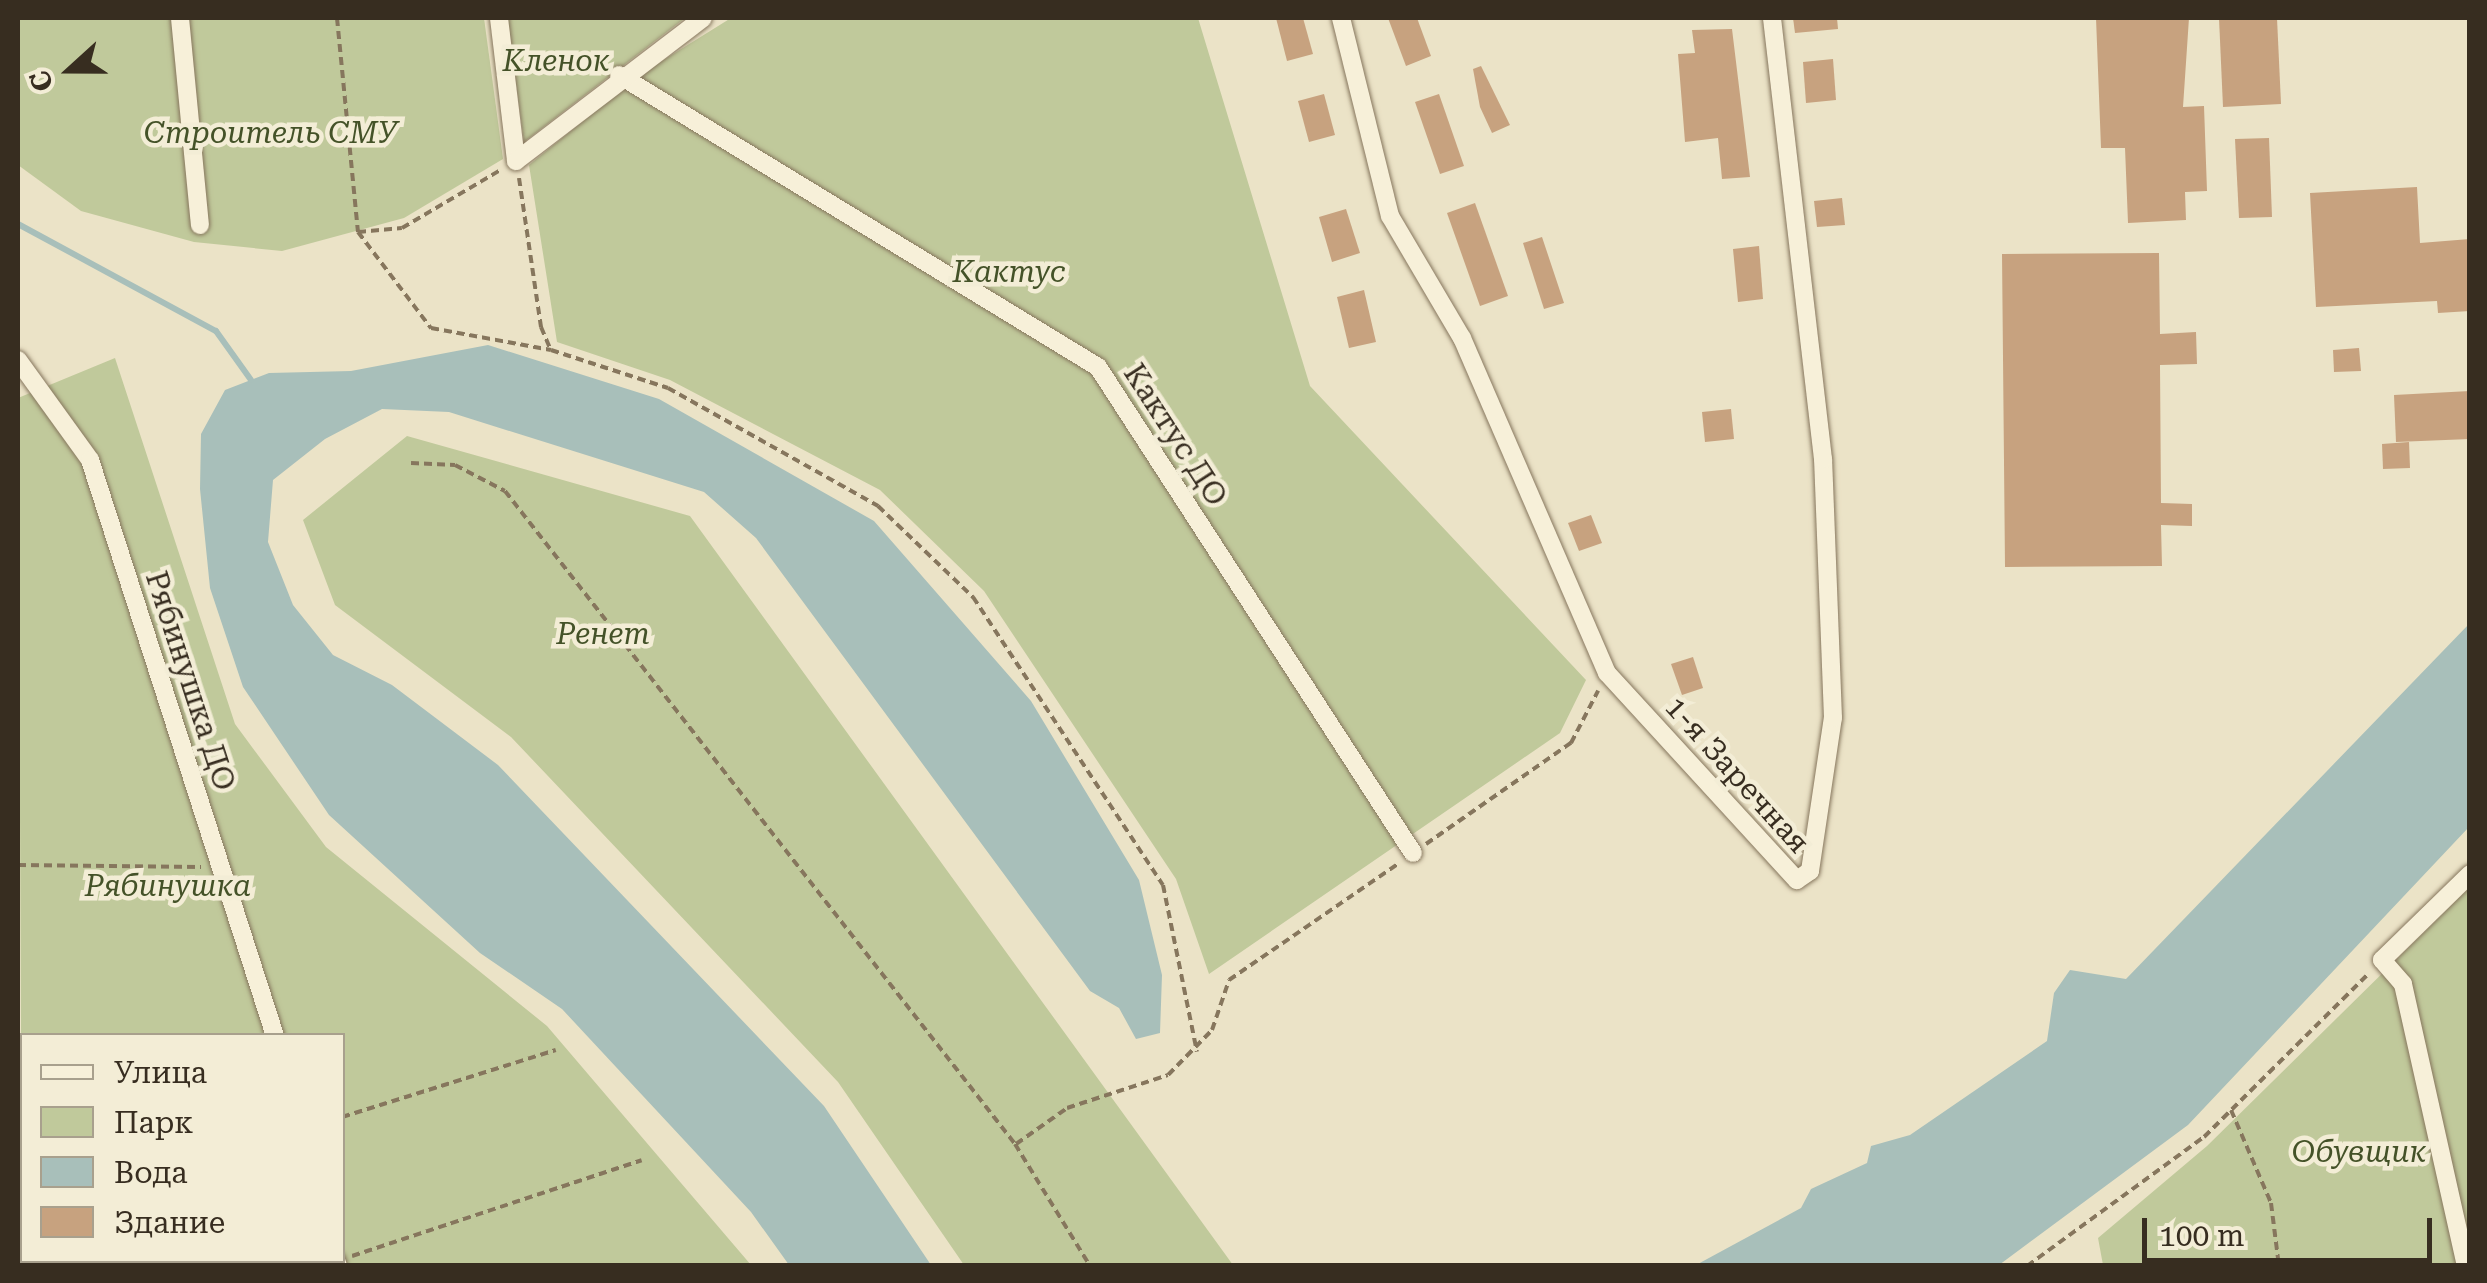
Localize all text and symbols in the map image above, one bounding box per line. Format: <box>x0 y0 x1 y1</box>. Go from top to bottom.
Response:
north arrow <box>20 20 120 120</box>
park label: Кленок <box>503 43 609 79</box>
text: С <box>23 66 60 96</box>
park label: Строитель СМУ <box>144 115 398 151</box>
park label: Кактус <box>953 254 1065 290</box>
street label: Кактус ДО <box>1116 357 1234 513</box>
street label: Рябинушка ДО <box>138 567 242 795</box>
park label: Ренет <box>556 616 650 652</box>
street label: 1-я Заречная <box>1657 689 1817 861</box>
park label: Рябинушка <box>85 868 251 904</box>
legend <box>20 1033 345 1263</box>
text: Улица <box>114 1055 207 1090</box>
text: Парк <box>114 1105 193 1140</box>
park label: Обувщик <box>2292 1134 2426 1170</box>
text: Вода <box>114 1155 188 1190</box>
scale bar <box>2147 1198 2437 1260</box>
text: Здание <box>114 1205 225 1240</box>
text: 100 m <box>2159 1218 2244 1253</box>

